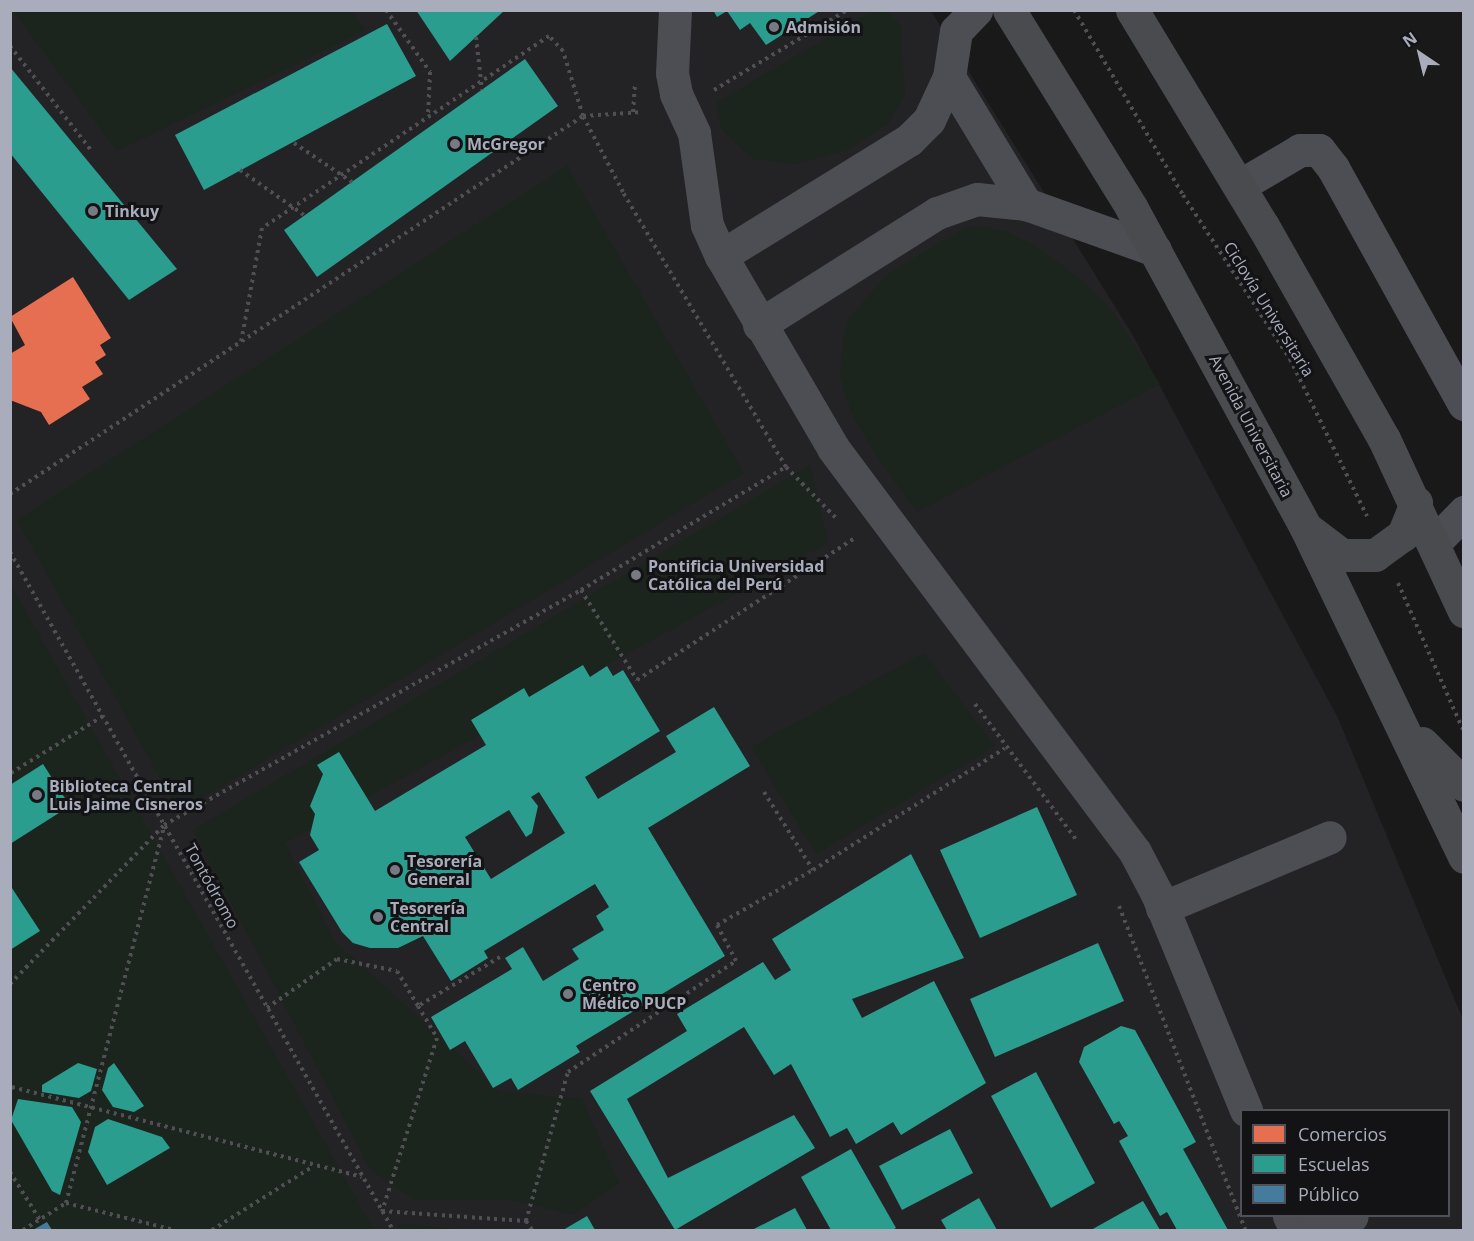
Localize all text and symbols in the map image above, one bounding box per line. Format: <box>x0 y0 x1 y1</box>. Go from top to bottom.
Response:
place label: Admisión <box>786 17 861 37</box>
marker: Admisión <box>767 20 781 34</box>
north arrow <box>1390 24 1450 84</box>
text: N <box>1398 27 1421 52</box>
place label: McGregor <box>467 134 545 154</box>
marker: McGregor <box>448 137 462 151</box>
place label: Tinkuy <box>105 201 159 221</box>
marker: Tinkuy <box>86 204 100 218</box>
street label: Ciclovía Universitaria <box>1220 238 1318 380</box>
street label: Avenida Universitaria <box>1205 352 1297 500</box>
place label: Pontificia Universidad Católica del Perú <box>648 556 824 594</box>
marker: Pontificia Universidad Católica del Perú <box>629 568 643 582</box>
place label: Biblioteca Central Luis Jaime Cisneros <box>49 776 203 814</box>
marker: Biblioteca Central Luis Jaime Cisneros <box>30 788 44 802</box>
street label: Tontódromo <box>181 840 243 932</box>
place label: Tesorería General <box>407 851 482 889</box>
marker: Tesorería General <box>388 863 402 877</box>
place label: Tesorería Central <box>390 898 465 936</box>
marker: Tesorería Central <box>371 910 385 924</box>
place label: Centro Médico PUCP <box>582 975 686 1013</box>
marker: Centro Médico PUCP <box>559 985 577 1003</box>
legend <box>1240 1109 1450 1217</box>
text: Comercios <box>1298 1122 1387 1146</box>
text: Escuelas <box>1298 1152 1369 1176</box>
text: Público <box>1298 1182 1359 1206</box>

